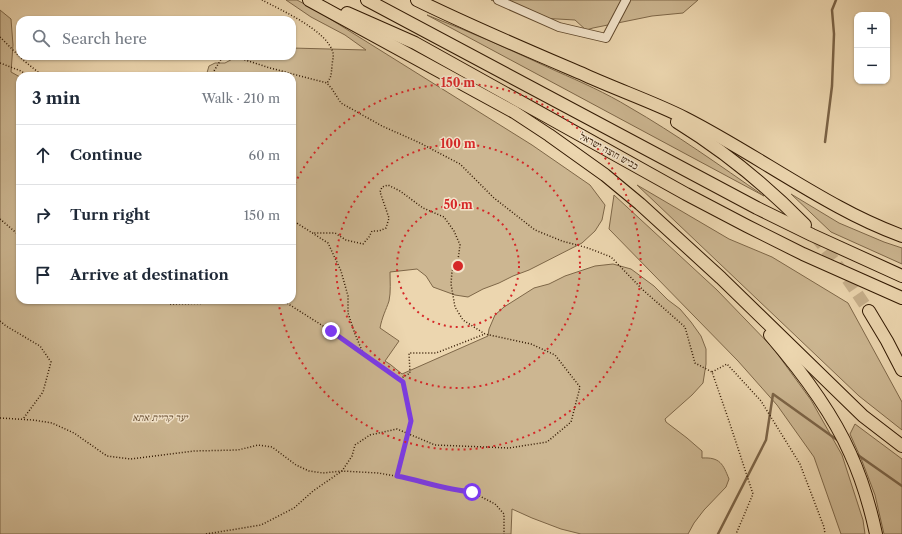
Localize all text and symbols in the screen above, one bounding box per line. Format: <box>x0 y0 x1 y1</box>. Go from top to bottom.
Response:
map controls <box>854 12 890 84</box>
button: + <box>854 12 890 48</box>
search box <box>16 16 296 60</box>
icon: search <box>30 27 52 49</box>
text: Search here <box>62 29 147 48</box>
button: − <box>854 48 890 84</box>
text: 150 m <box>441 75 475 90</box>
text: 3 min <box>32 88 81 108</box>
text: Walk · 210 m <box>202 90 280 106</box>
street label: כביש חוצה ישראל <box>577 129 641 173</box>
text: 100 m <box>440 136 476 151</box>
icon: ahead <box>32 144 54 166</box>
text: Continue <box>70 145 142 164</box>
text: 60 m <box>249 147 280 163</box>
text: 50 m <box>443 197 473 212</box>
icon: right <box>32 204 54 226</box>
text: Turn right <box>70 205 150 224</box>
text: 150 m <box>244 207 280 223</box>
centre of rings <box>451 259 465 273</box>
icon: arrive <box>32 264 54 286</box>
text: Arrive at destination <box>70 265 229 284</box>
route end <box>322 322 340 340</box>
park label: יער קריית אתא <box>133 411 189 424</box>
route start <box>463 483 481 501</box>

